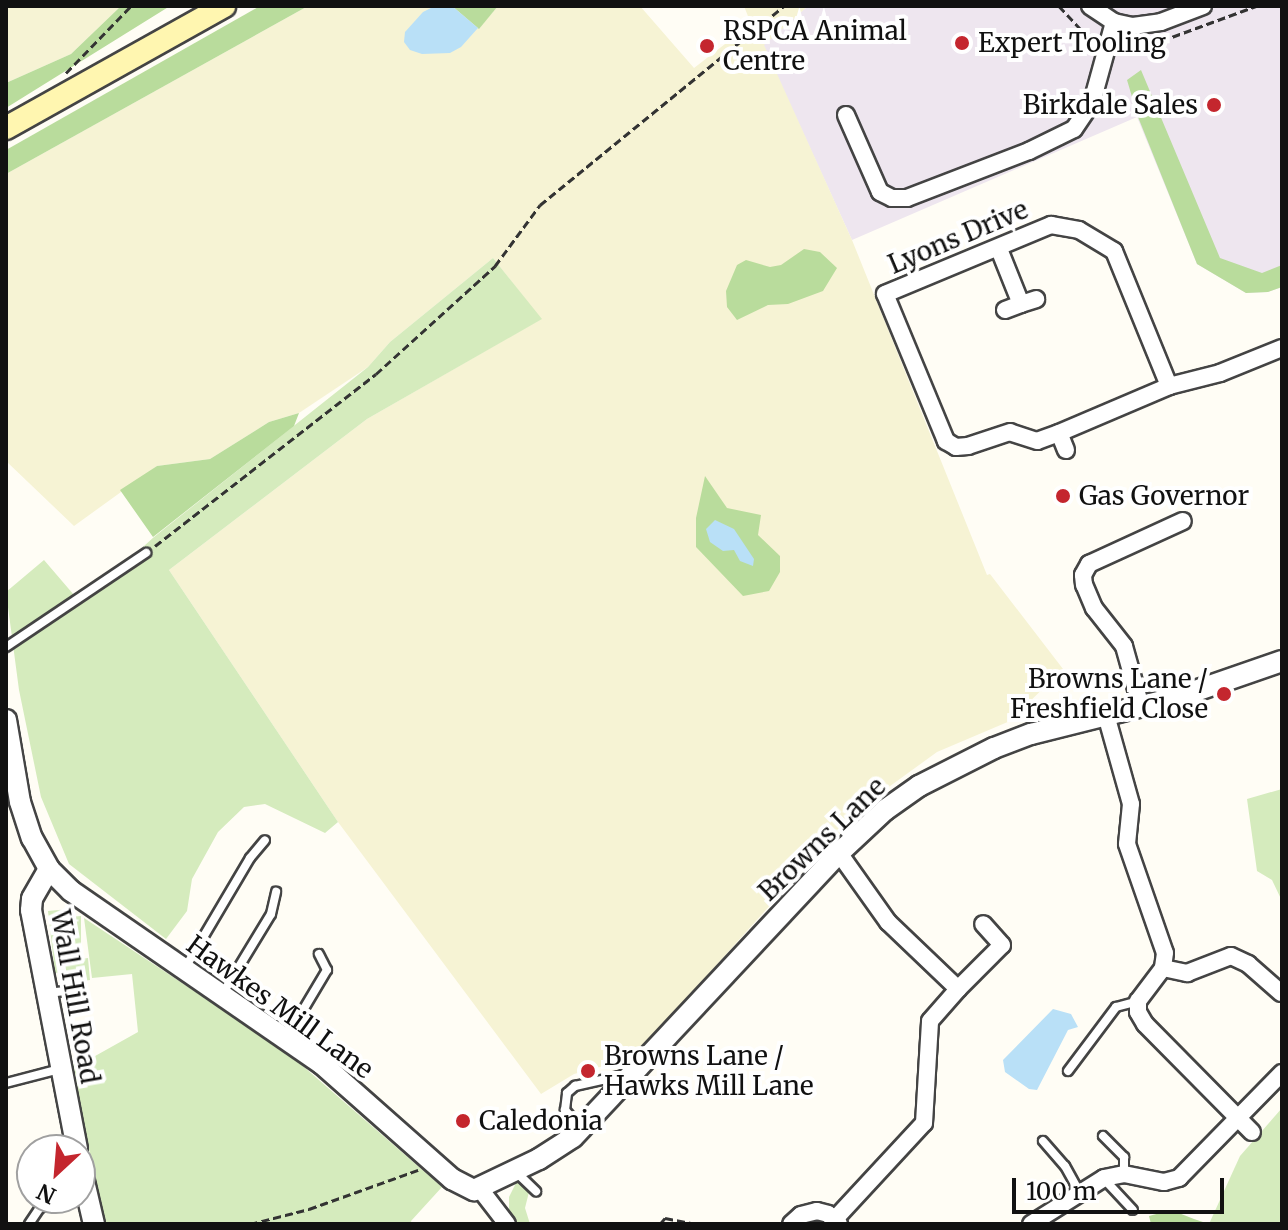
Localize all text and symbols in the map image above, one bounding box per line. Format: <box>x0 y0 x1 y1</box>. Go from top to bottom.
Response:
place label: RSPCA Animal Centre <box>723 15 907 76</box>
place label: Expert Tooling <box>978 27 1166 59</box>
marker: Expert Tooling <box>953 34 971 52</box>
marker: RSPCA Animal Centre <box>698 37 716 55</box>
place label: Birkdale Sales <box>1023 89 1198 121</box>
marker: Birkdale Sales <box>1205 96 1223 114</box>
street label: Lyons Drive <box>884 194 1032 280</box>
place label: Gas Governor <box>1079 480 1249 512</box>
marker: Gas Governor <box>1054 487 1072 505</box>
place label: Browns Lane / Freshfield Close <box>1010 663 1208 724</box>
marker: Browns Lane / Freshfield Close <box>1215 685 1233 703</box>
street label: Browns Lane <box>752 771 892 907</box>
street label: Wall Hill Road <box>44 908 106 1086</box>
street label: Hawkes Mill Lane <box>181 929 379 1085</box>
place label: Browns Lane / Hawks Mill Lane <box>604 1040 814 1102</box>
marker: Browns Lane / Hawks Mill Lane <box>579 1062 597 1080</box>
place label: Caledonia <box>479 1105 603 1137</box>
marker: Caledonia <box>454 1112 472 1130</box>
north arrow <box>16 1134 96 1214</box>
scale bar <box>1016 1162 1228 1212</box>
text: 100 m <box>1026 1176 1096 1207</box>
text: N <box>32 1177 60 1210</box>

